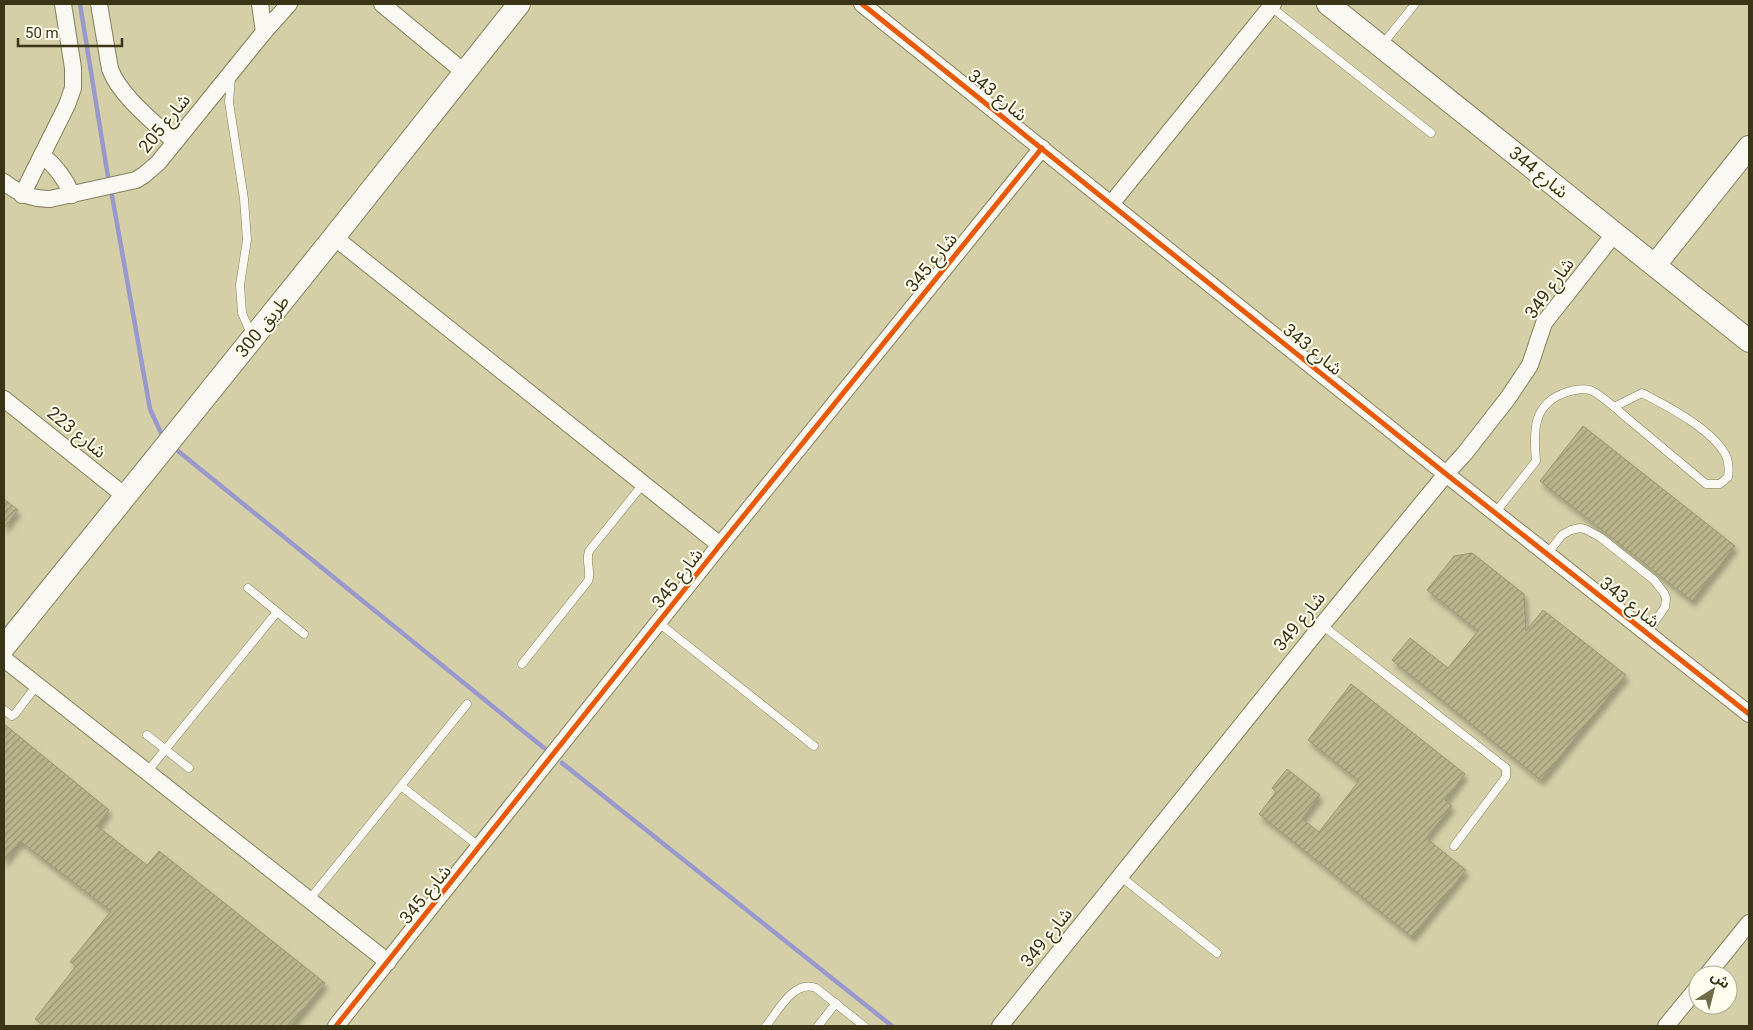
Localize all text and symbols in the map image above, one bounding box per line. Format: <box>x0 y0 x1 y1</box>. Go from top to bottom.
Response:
scale bar <box>18 15 121 47</box>
text: 50 m <box>25 24 59 42</box>
street label: شارع 343 <box>962 65 1032 128</box>
street label: شارع 205 <box>134 89 197 159</box>
street label: شارع 344 <box>1503 142 1573 205</box>
street label: شارع 345 <box>901 228 964 298</box>
street label: شارع 349 <box>1520 254 1581 325</box>
street label: طريق 300 <box>231 291 294 362</box>
street label: شارع 343 <box>1277 319 1347 382</box>
street label: شارع 223 <box>41 402 111 465</box>
street label: شارع 345 <box>647 544 710 614</box>
street label: شارع 343 <box>1594 572 1664 635</box>
street label: شارع 349 <box>1269 587 1332 657</box>
street label: شارع 345 <box>395 860 458 930</box>
street label: شارع 349 <box>1016 903 1079 973</box>
north arrow <box>1688 965 1738 1015</box>
text: ش <box>1708 967 1733 992</box>

